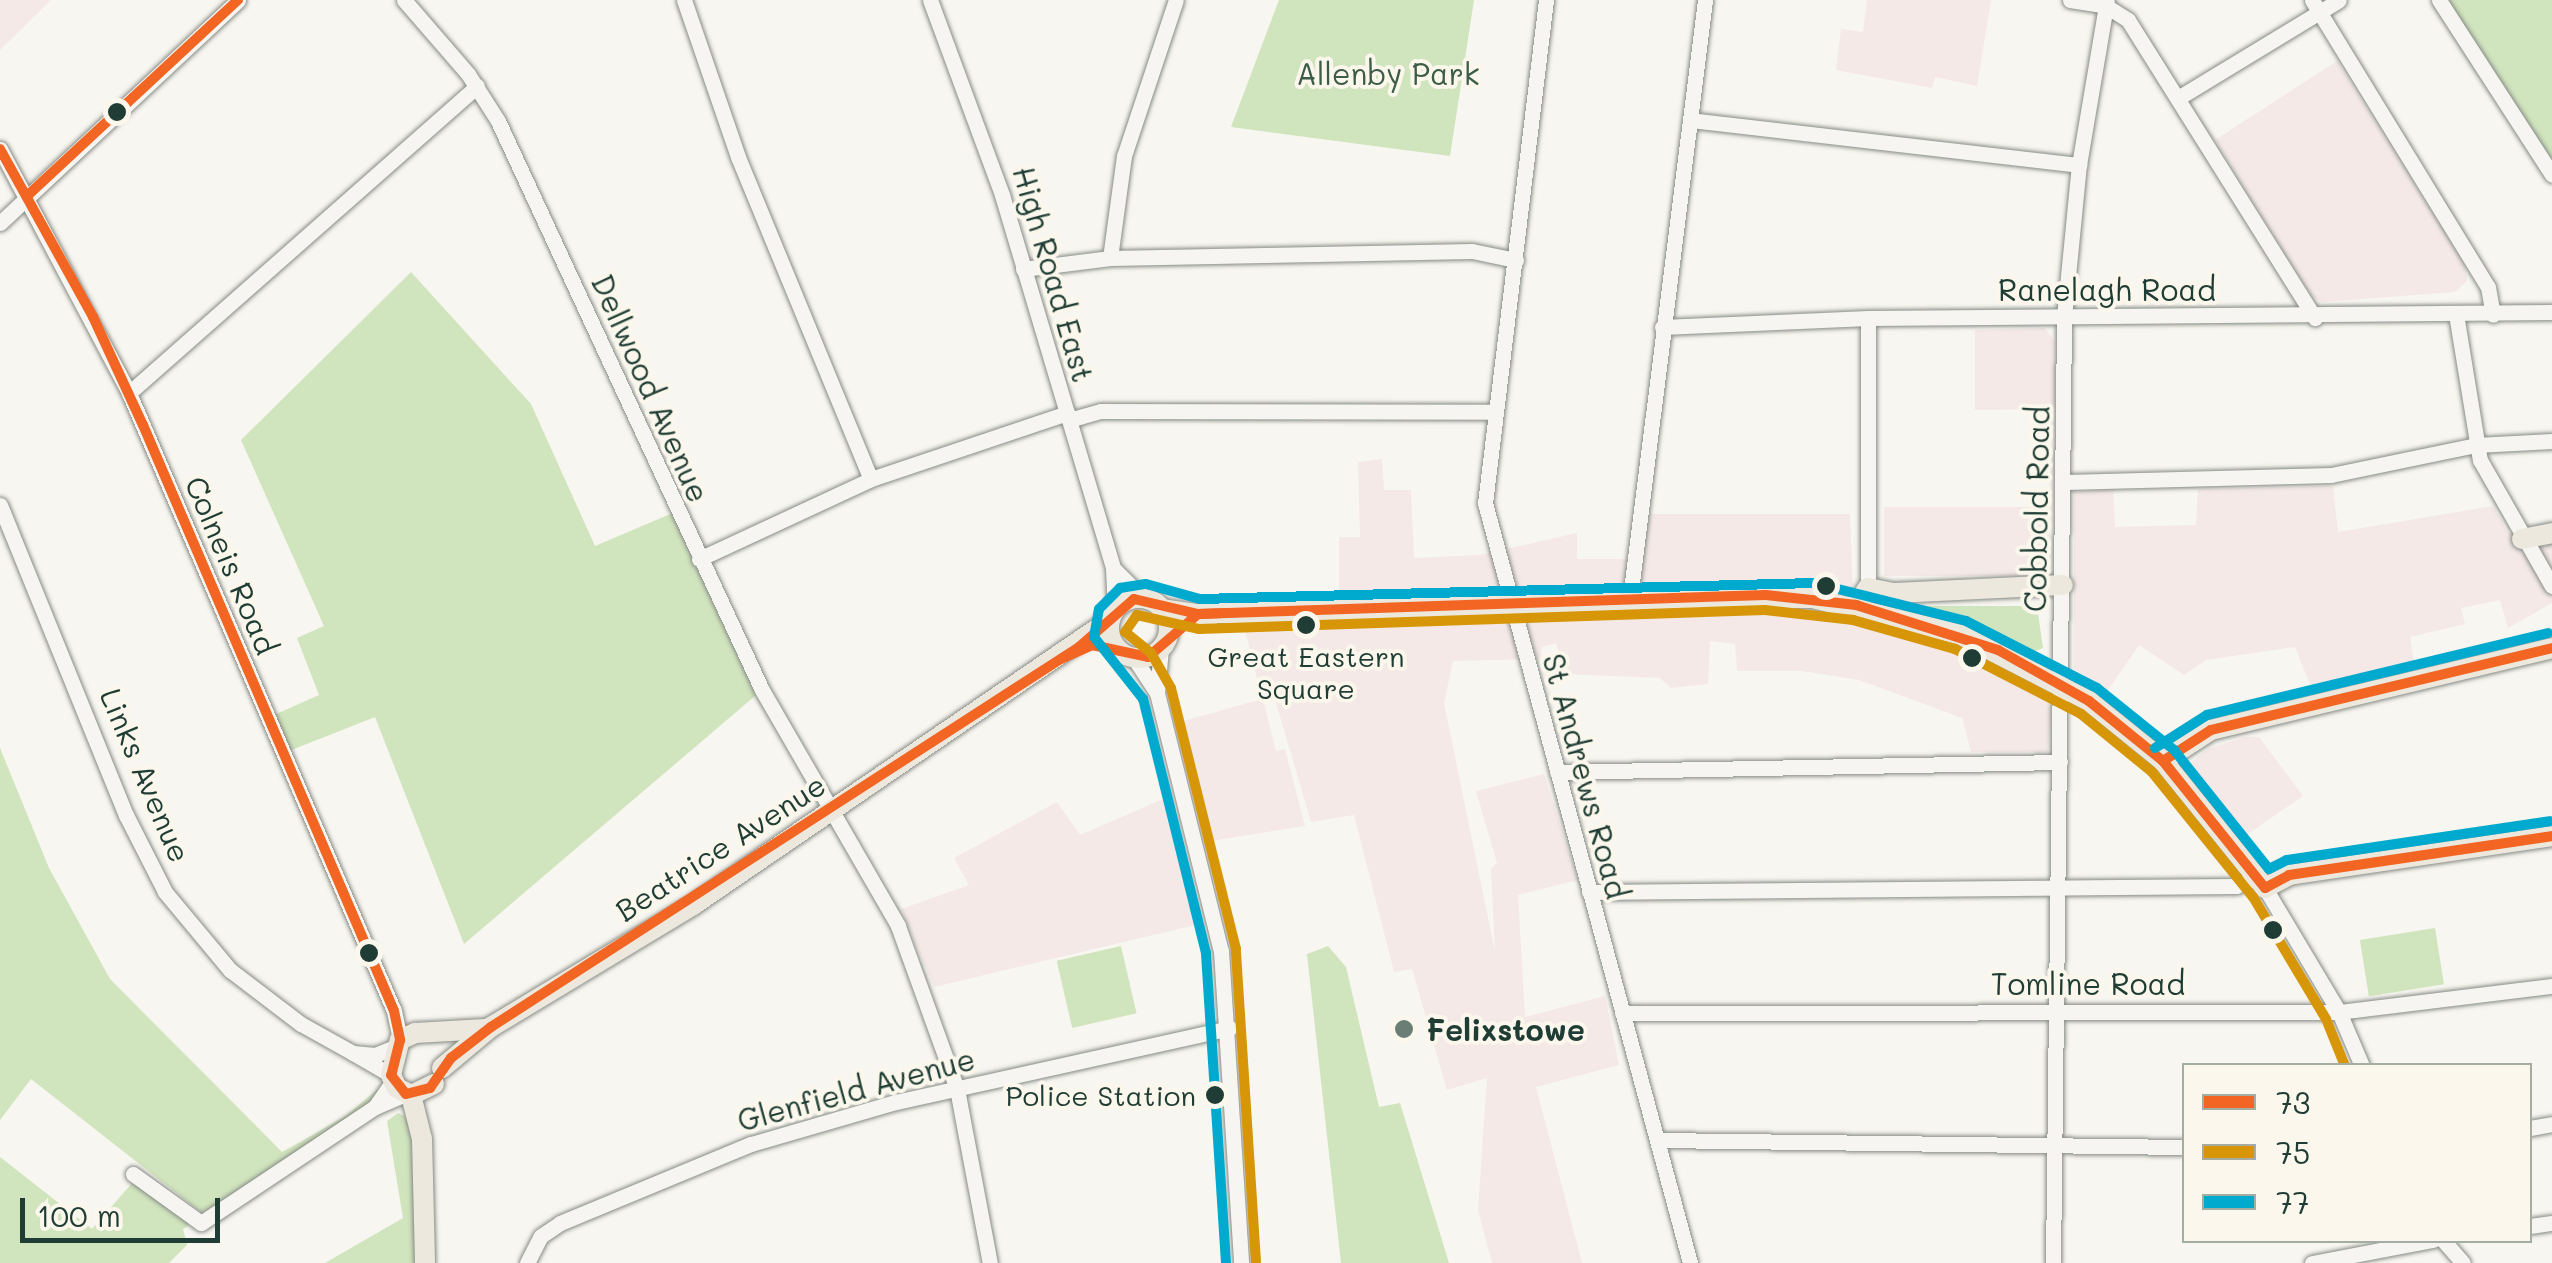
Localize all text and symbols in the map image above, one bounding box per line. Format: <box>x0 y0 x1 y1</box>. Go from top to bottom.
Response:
park label: Allenby Park <box>1296 55 1480 91</box>
unlabelled marker <box>107 102 127 122</box>
street label: High Road East <box>1006 162 1102 386</box>
street label: Dellwood Avenue <box>585 269 717 507</box>
street label: Ranelagh Road <box>1998 271 2216 307</box>
street label: Cobbold Road <box>2016 406 2056 612</box>
street label: Colneis Road <box>178 471 286 659</box>
unlabelled marker <box>1816 576 1836 596</box>
marker: Great Eastern Square <box>1296 615 1316 635</box>
place label: Great Eastern Square <box>1207 639 1405 705</box>
unlabelled marker <box>1962 648 1982 668</box>
street label: St Andrews Road <box>1536 650 1636 902</box>
street label: Links Avenue <box>93 683 199 867</box>
street label: Beatrice Avenue <box>608 766 832 928</box>
unlabelled marker <box>2263 920 2283 940</box>
unlabelled marker <box>359 943 379 963</box>
street label: Tomline Road <box>1991 965 2185 1001</box>
place label: Felixstowe <box>1426 1011 1585 1047</box>
marker: Felixstowe <box>1391 1016 1417 1042</box>
street label: Glenfield Avenue <box>733 1040 979 1138</box>
legend <box>2182 1063 2532 1243</box>
place label: Police Station <box>1005 1078 1196 1112</box>
text: 73 <box>2276 1082 2310 1122</box>
marker: Police Station <box>1205 1085 1225 1105</box>
text: 75 <box>2276 1132 2310 1172</box>
scale bar <box>25 1178 225 1240</box>
text: 77 <box>2276 1182 2309 1222</box>
text: 100 m <box>37 1195 121 1235</box>

